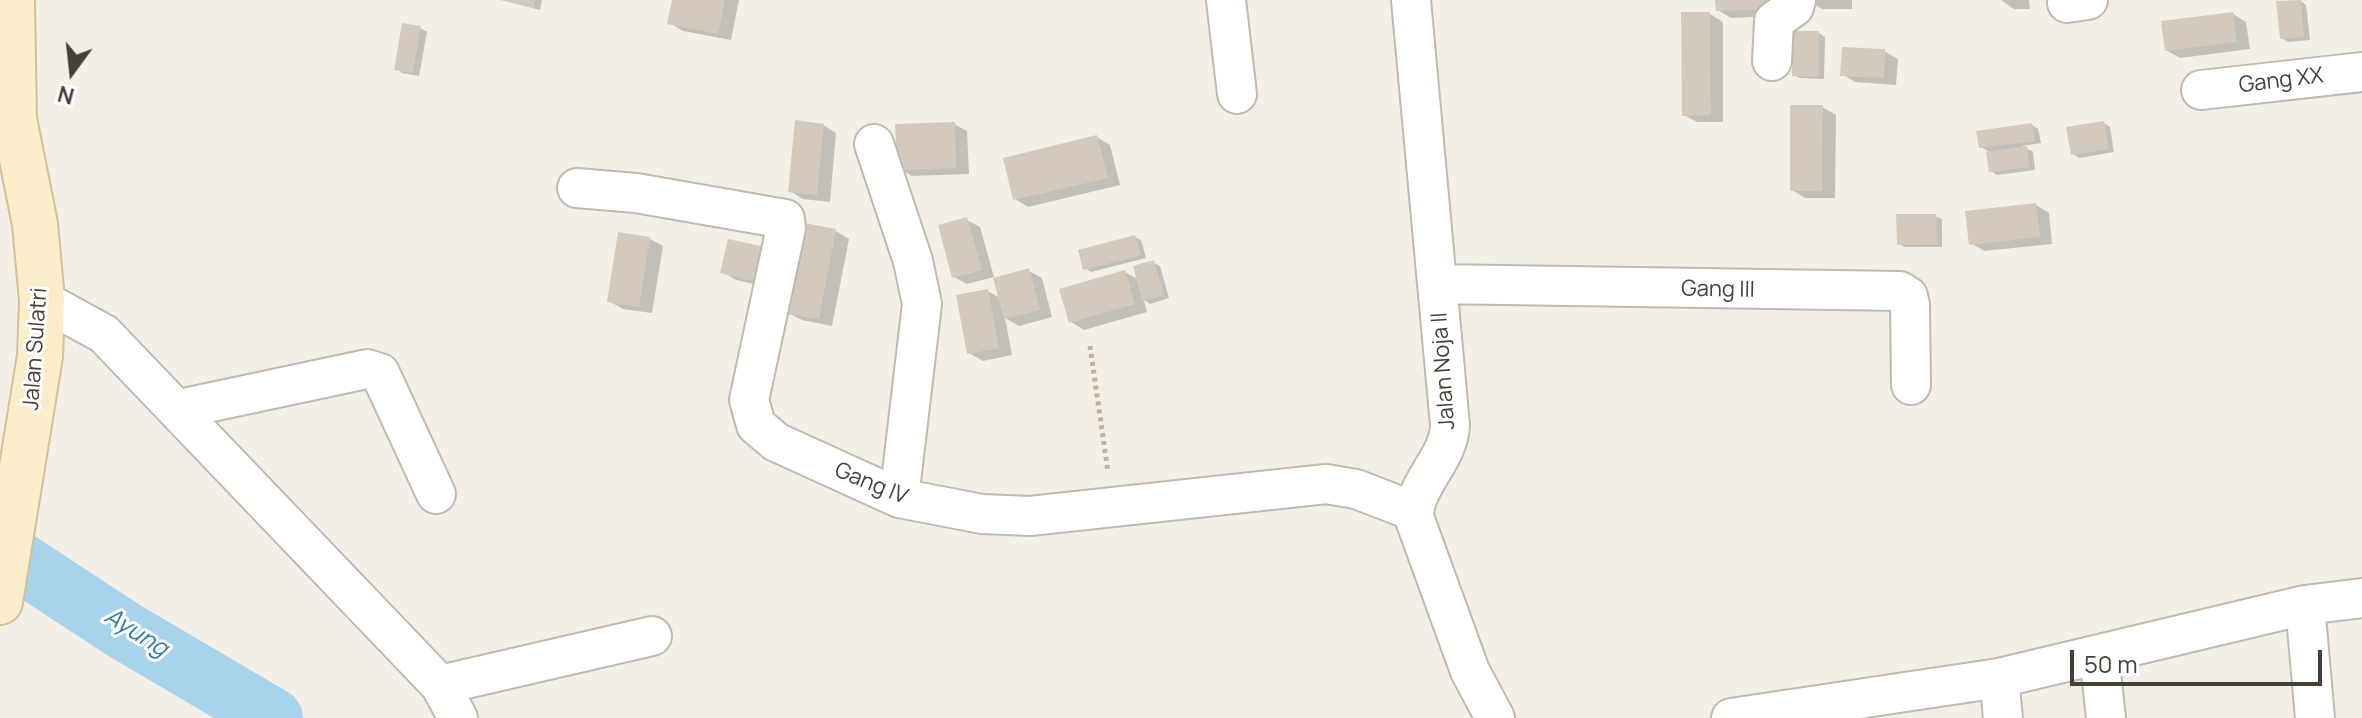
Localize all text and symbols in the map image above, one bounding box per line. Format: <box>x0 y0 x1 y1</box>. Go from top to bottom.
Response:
north arrow <box>32 32 112 112</box>
street label: Gang XX <box>2237 63 2325 99</box>
text: N <box>54 79 77 112</box>
street label: Gang III <box>1681 276 1755 304</box>
street label: Jalan Sulatri <box>19 287 53 411</box>
street label: Jalan Noja II <box>1427 311 1461 431</box>
street label: Gang IV <box>831 457 911 511</box>
water label: Ayung <box>99 602 173 664</box>
scale bar <box>2074 634 2326 684</box>
text: 50 m <box>2084 647 2138 680</box>

